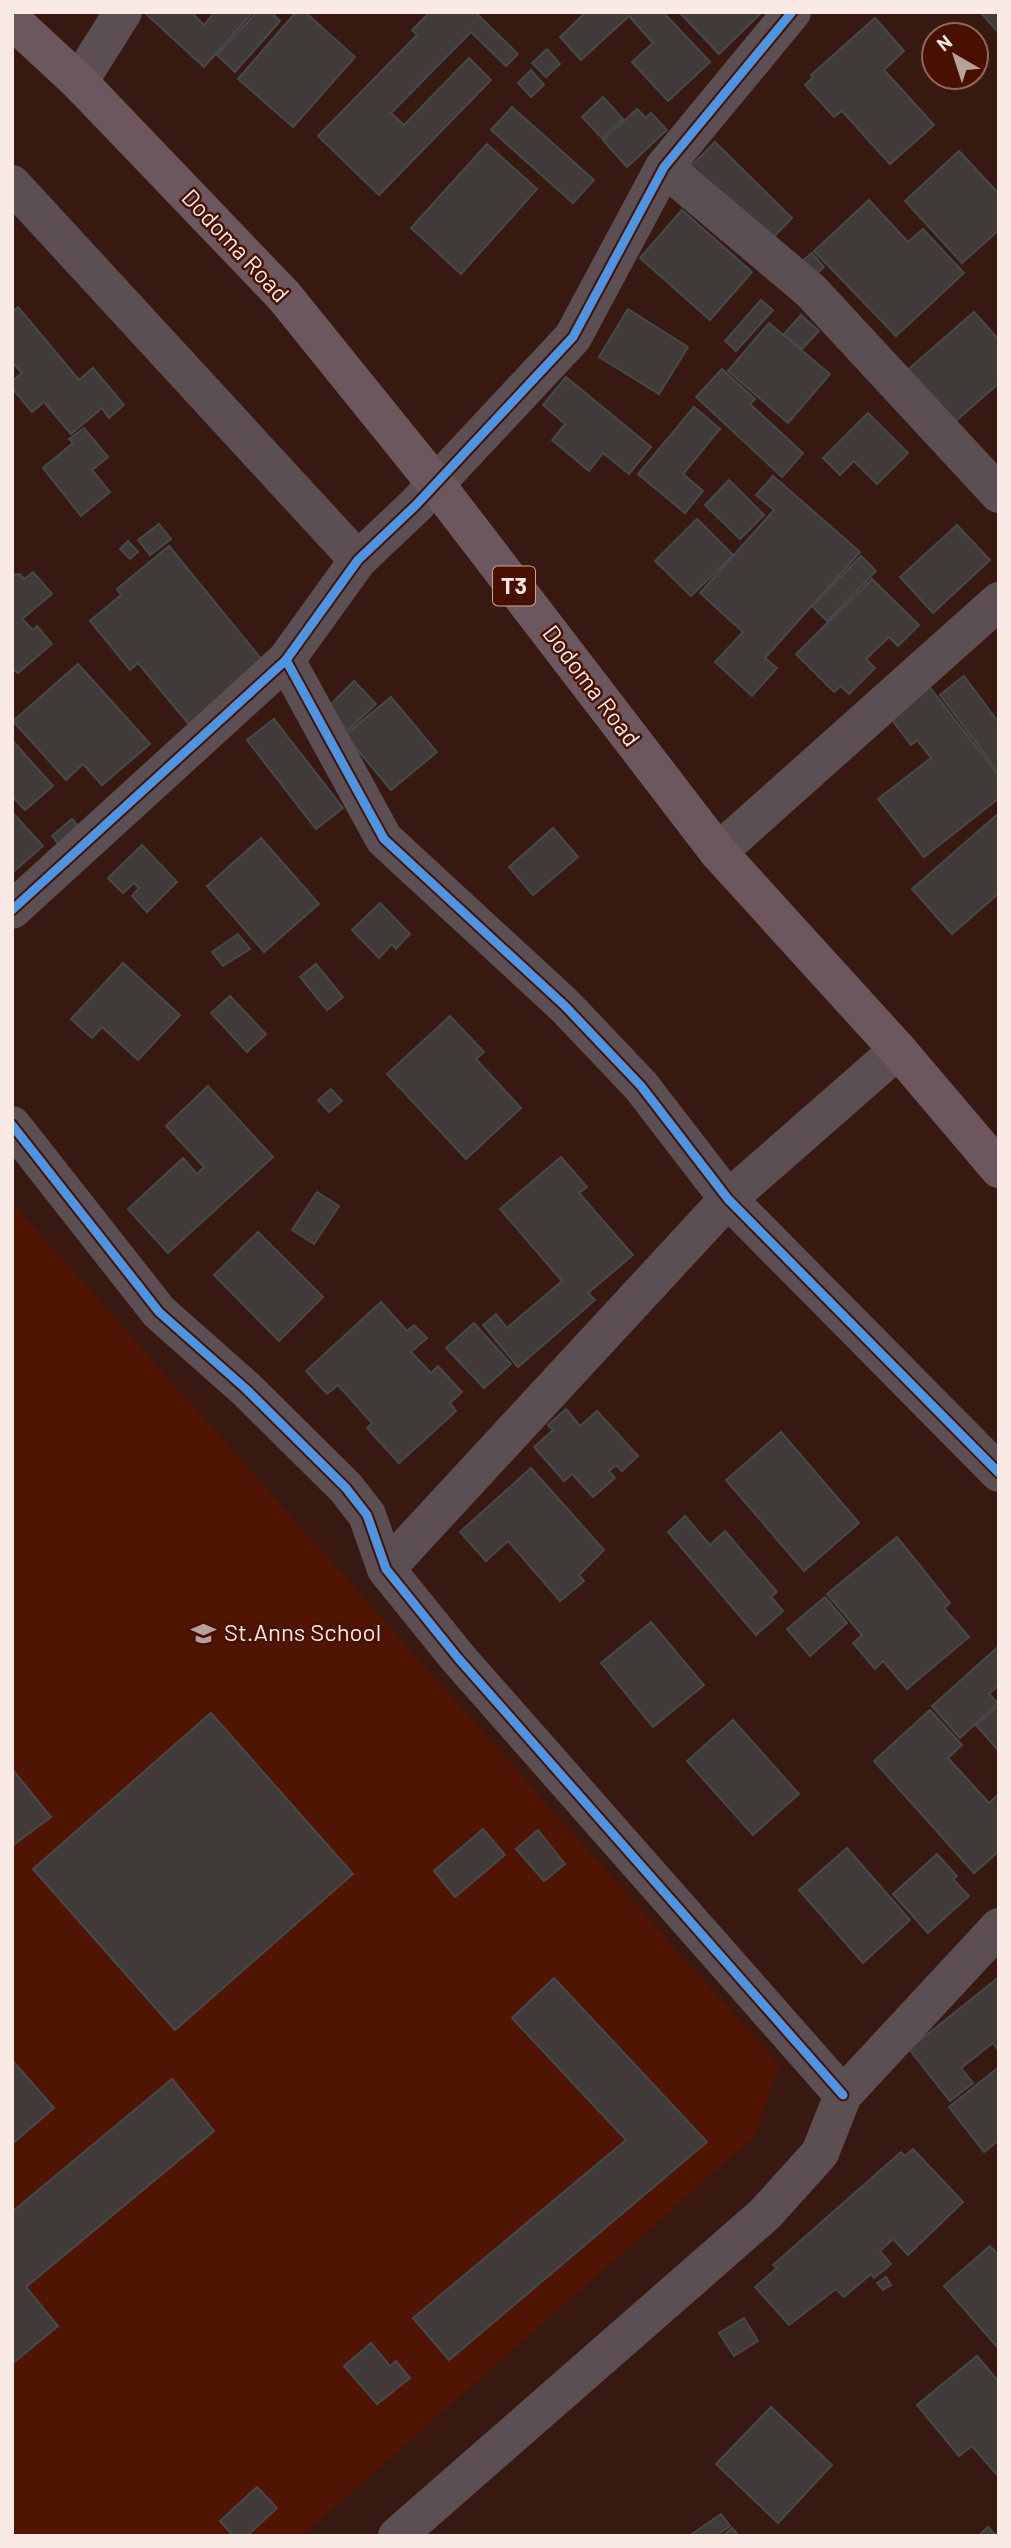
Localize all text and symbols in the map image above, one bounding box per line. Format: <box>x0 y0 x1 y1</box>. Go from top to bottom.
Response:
north arrow <box>920 21 990 91</box>
text: N <box>932 29 956 55</box>
street label: Dodoma Road <box>176 182 296 308</box>
road number: T3 <box>493 566 535 606</box>
street label: Dodoma Road <box>537 619 647 751</box>
place label: St.Anns School <box>224 1617 381 1646</box>
school or university icon: St.Anns School <box>190 1619 218 1647</box>

